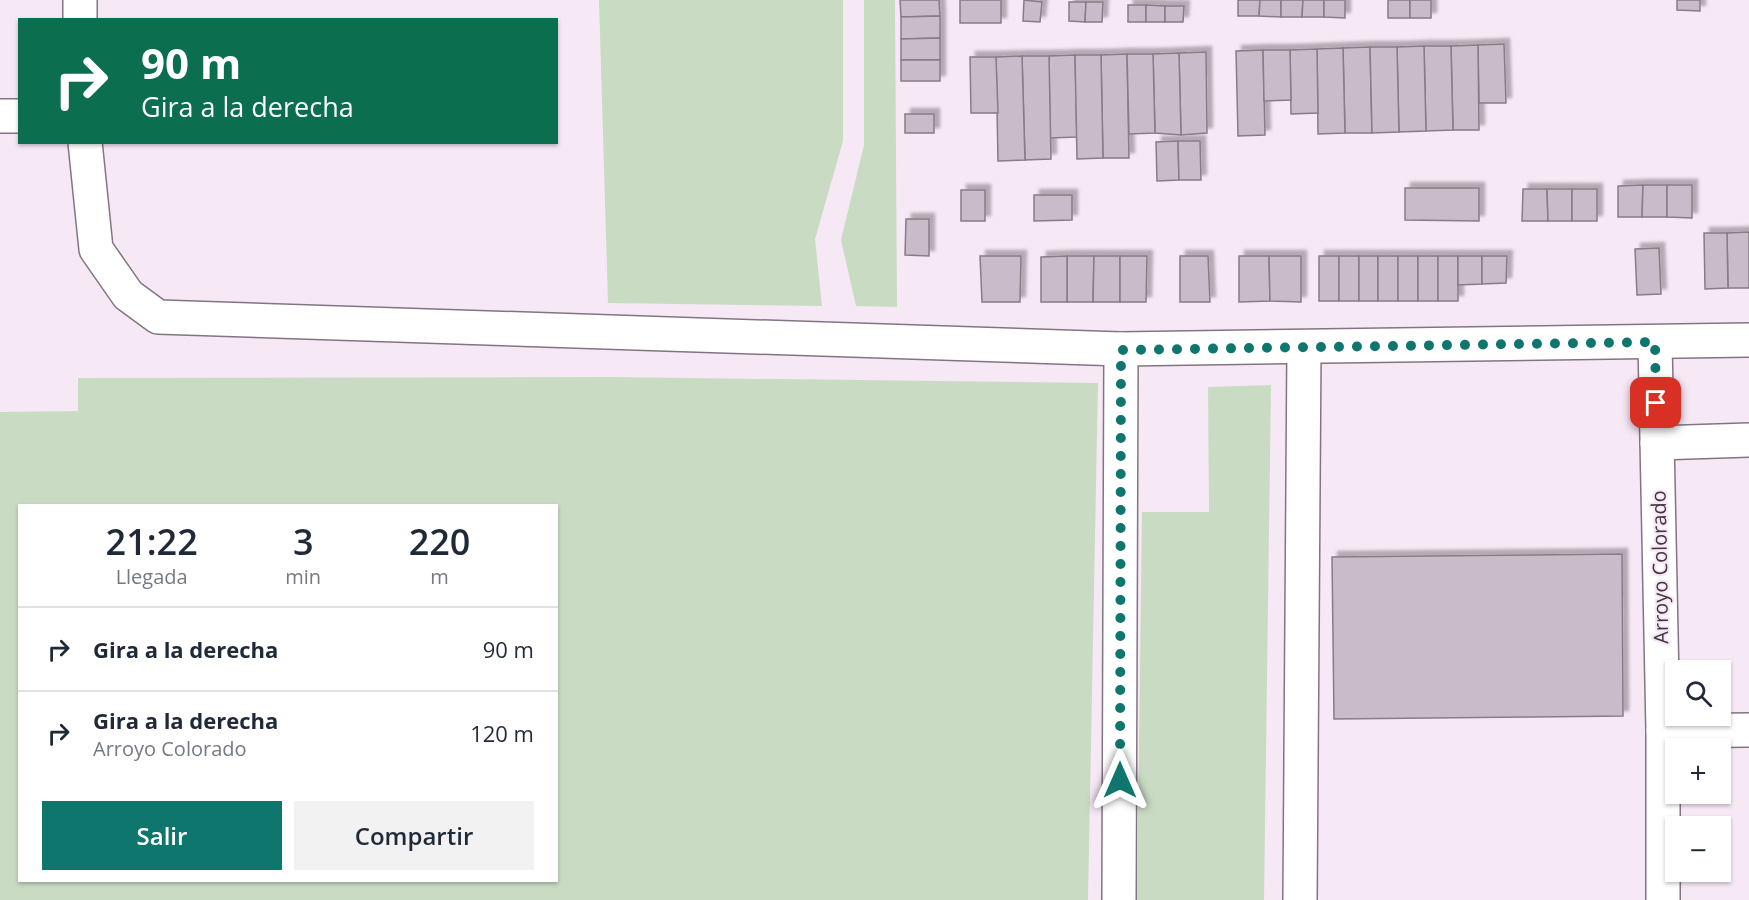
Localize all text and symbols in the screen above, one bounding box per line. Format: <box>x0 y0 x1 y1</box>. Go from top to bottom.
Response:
text: 90 m <box>141 34 241 91</box>
icon: right <box>42 42 120 120</box>
text: Gira a la derecha <box>141 88 354 125</box>
pin <box>1630 377 1681 428</box>
icon: arrive <box>1639 386 1672 419</box>
street label: Arroyo Colorado <box>1645 490 1674 644</box>
text: 21:22 <box>106 517 198 566</box>
text: 3 <box>293 517 314 566</box>
text: 220 <box>409 517 470 566</box>
text: Llegada <box>116 563 188 590</box>
text: min <box>285 563 321 590</box>
text: m <box>430 563 449 590</box>
icon: right <box>42 633 75 666</box>
text: Gira a la derecha <box>93 634 278 664</box>
text: 90 m <box>483 634 534 664</box>
map controls <box>1665 660 1731 882</box>
button: search <box>1665 660 1731 726</box>
text: Gira a la derecha <box>93 705 278 735</box>
icon: right <box>42 717 75 750</box>
text: 120 m <box>470 718 534 748</box>
text: Arroyo Colorado <box>93 735 247 762</box>
button: + <box>1665 738 1731 804</box>
position arrow <box>1088 748 1152 812</box>
button: Salir <box>42 801 282 870</box>
button: Compartir <box>294 801 534 870</box>
button: − <box>1665 816 1731 882</box>

